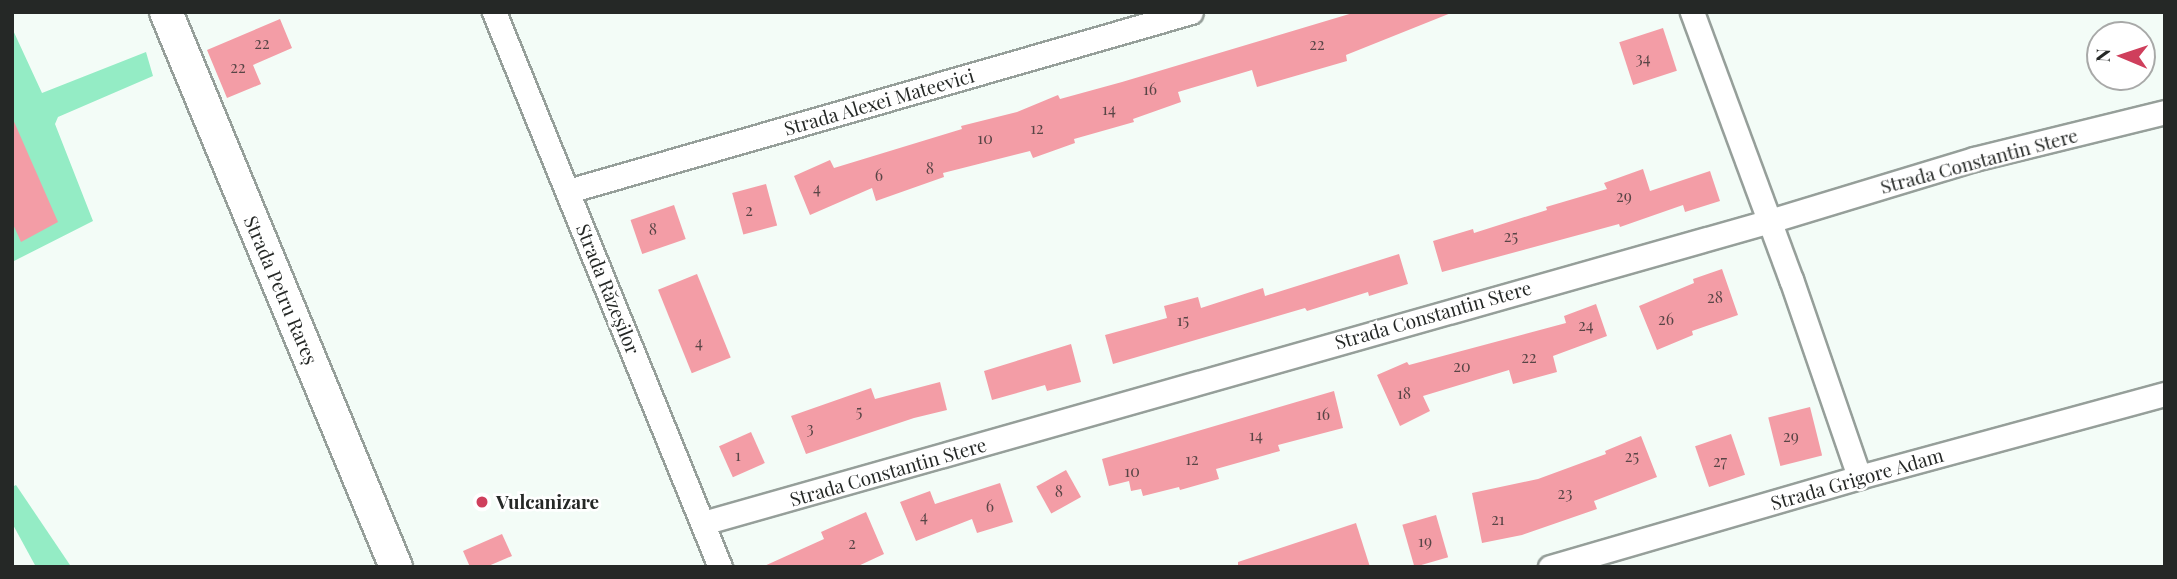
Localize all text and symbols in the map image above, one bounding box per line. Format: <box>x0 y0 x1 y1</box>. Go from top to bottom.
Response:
north arrow <box>2086 21 2156 91</box>
house number: 22 <box>254 33 270 53</box>
house number: 22 <box>1309 34 1325 54</box>
house number: 34 <box>1635 48 1651 68</box>
text: N <box>2089 48 2115 63</box>
house number: 22 <box>230 57 246 77</box>
street label: Strada Alexei Mateevici <box>781 64 977 140</box>
house number: 16 <box>1143 79 1157 99</box>
house number: 14 <box>1102 99 1116 119</box>
house number: 12 <box>1030 118 1044 138</box>
street label: Strada Constantin Stere <box>1878 124 2080 198</box>
house number: 10 <box>977 128 993 148</box>
house number: 8 <box>926 158 934 178</box>
house number: 6 <box>875 165 883 185</box>
house number: 4 <box>813 178 821 198</box>
house number: 29 <box>1616 186 1632 206</box>
house number: 2 <box>745 200 753 220</box>
street label: Strada Petru Rareș <box>239 212 323 368</box>
house number: 8 <box>649 219 657 239</box>
street label: Strada Răzeşilor <box>571 220 645 358</box>
house number: 25 <box>1504 226 1518 246</box>
street label: Strada Constantin Stere <box>1332 276 1534 354</box>
house number: 28 <box>1707 287 1723 307</box>
house number: 26 <box>1658 309 1674 329</box>
house number: 15 <box>1177 310 1189 330</box>
house number: 24 <box>1578 315 1594 335</box>
house number: 4 <box>695 332 703 352</box>
house number: 22 <box>1521 347 1537 367</box>
house number: 20 <box>1453 356 1471 376</box>
house number: 18 <box>1397 383 1411 403</box>
house number: 5 <box>856 401 862 421</box>
house number: 16 <box>1316 404 1330 424</box>
house number: 3 <box>806 418 814 438</box>
house number: 14 <box>1249 425 1263 445</box>
house number: 29 <box>1783 426 1799 446</box>
street label: Strada Constantin Stere <box>787 433 989 511</box>
street label: Strada Grigore Adam <box>1768 443 1946 515</box>
house number: 1 <box>735 445 741 465</box>
house number: 25 <box>1625 446 1639 466</box>
house number: 12 <box>1185 449 1199 469</box>
house number: 27 <box>1713 451 1727 471</box>
house number: 10 <box>1124 461 1140 481</box>
house number: 8 <box>1055 481 1063 501</box>
house number: 23 <box>1558 483 1572 503</box>
place label: Vulcanizare <box>496 491 599 513</box>
marker: Vulcanizare <box>474 494 490 510</box>
house number: 6 <box>986 496 994 516</box>
house number: 4 <box>920 506 928 526</box>
house number: 21 <box>1491 509 1505 529</box>
house number: 19 <box>1418 531 1432 551</box>
house number: 2 <box>848 533 856 553</box>

